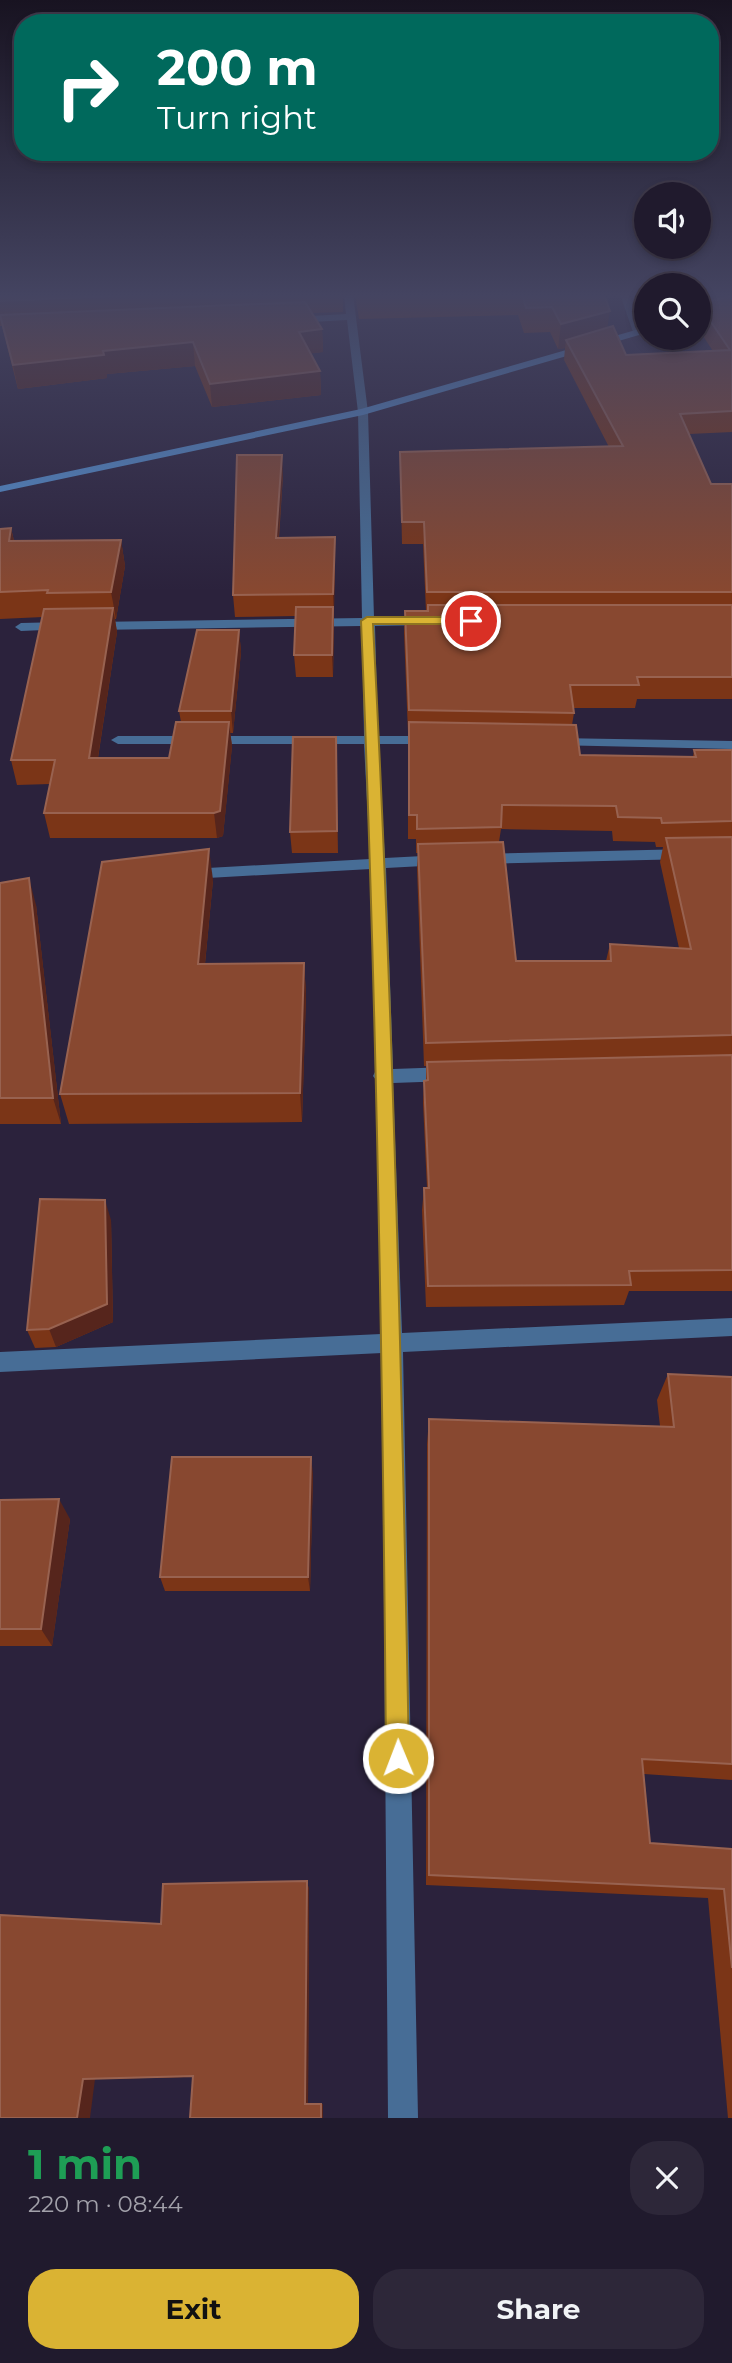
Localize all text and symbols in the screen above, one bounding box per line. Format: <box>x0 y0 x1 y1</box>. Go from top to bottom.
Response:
text: 200 m <box>157 38 318 97</box>
icon: right <box>42 42 133 133</box>
text: Turn right <box>157 98 317 137</box>
map controls <box>634 182 711 350</box>
button: sound <box>634 182 711 259</box>
button: search <box>634 273 711 350</box>
pin <box>441 591 501 651</box>
icon: arrive <box>452 602 490 640</box>
position arrow <box>361 1721 435 1795</box>
text: 1 min <box>28 2138 142 2190</box>
button: close <box>630 2141 704 2215</box>
text: 220 m · 08:44 <box>28 2190 183 2218</box>
button: Exit <box>28 2269 359 2349</box>
button: Share <box>373 2269 704 2349</box>

